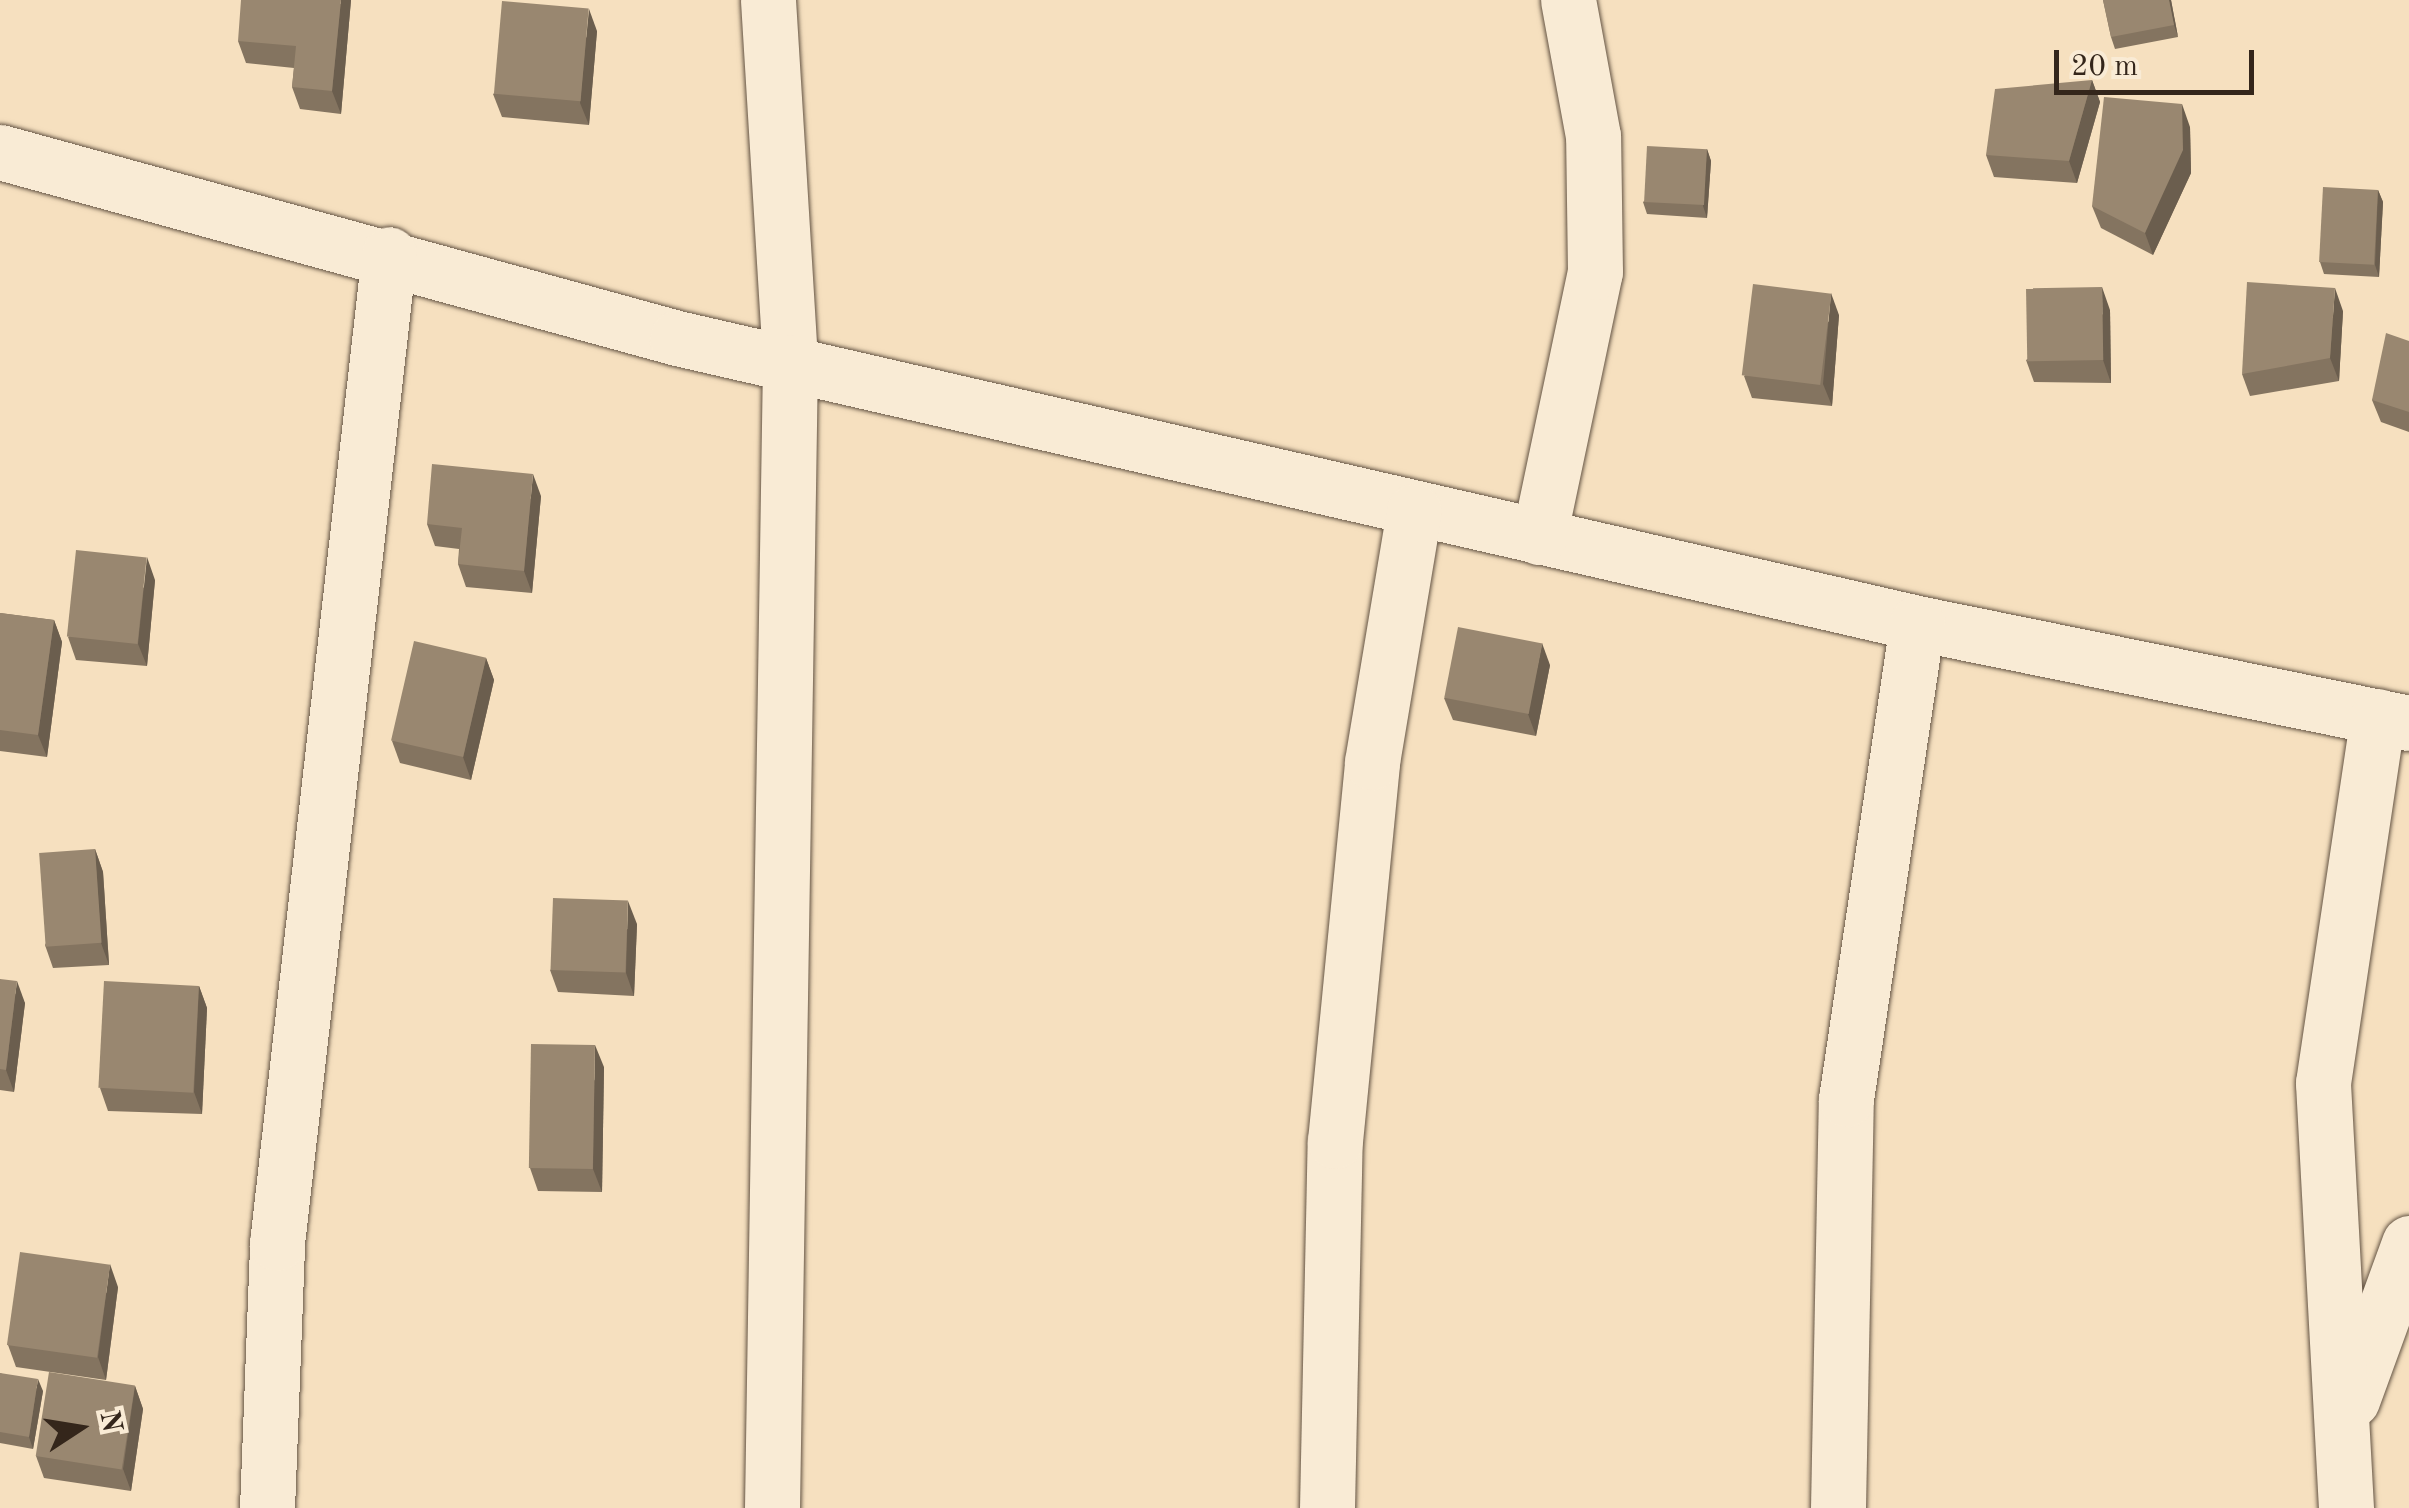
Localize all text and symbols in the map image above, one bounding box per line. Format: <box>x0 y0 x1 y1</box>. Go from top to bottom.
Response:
scale bar <box>2059 30 2259 92</box>
text: 20 m <box>2071 52 2138 82</box>
north arrow <box>30 1378 130 1478</box>
text: N <box>93 1408 125 1435</box>

